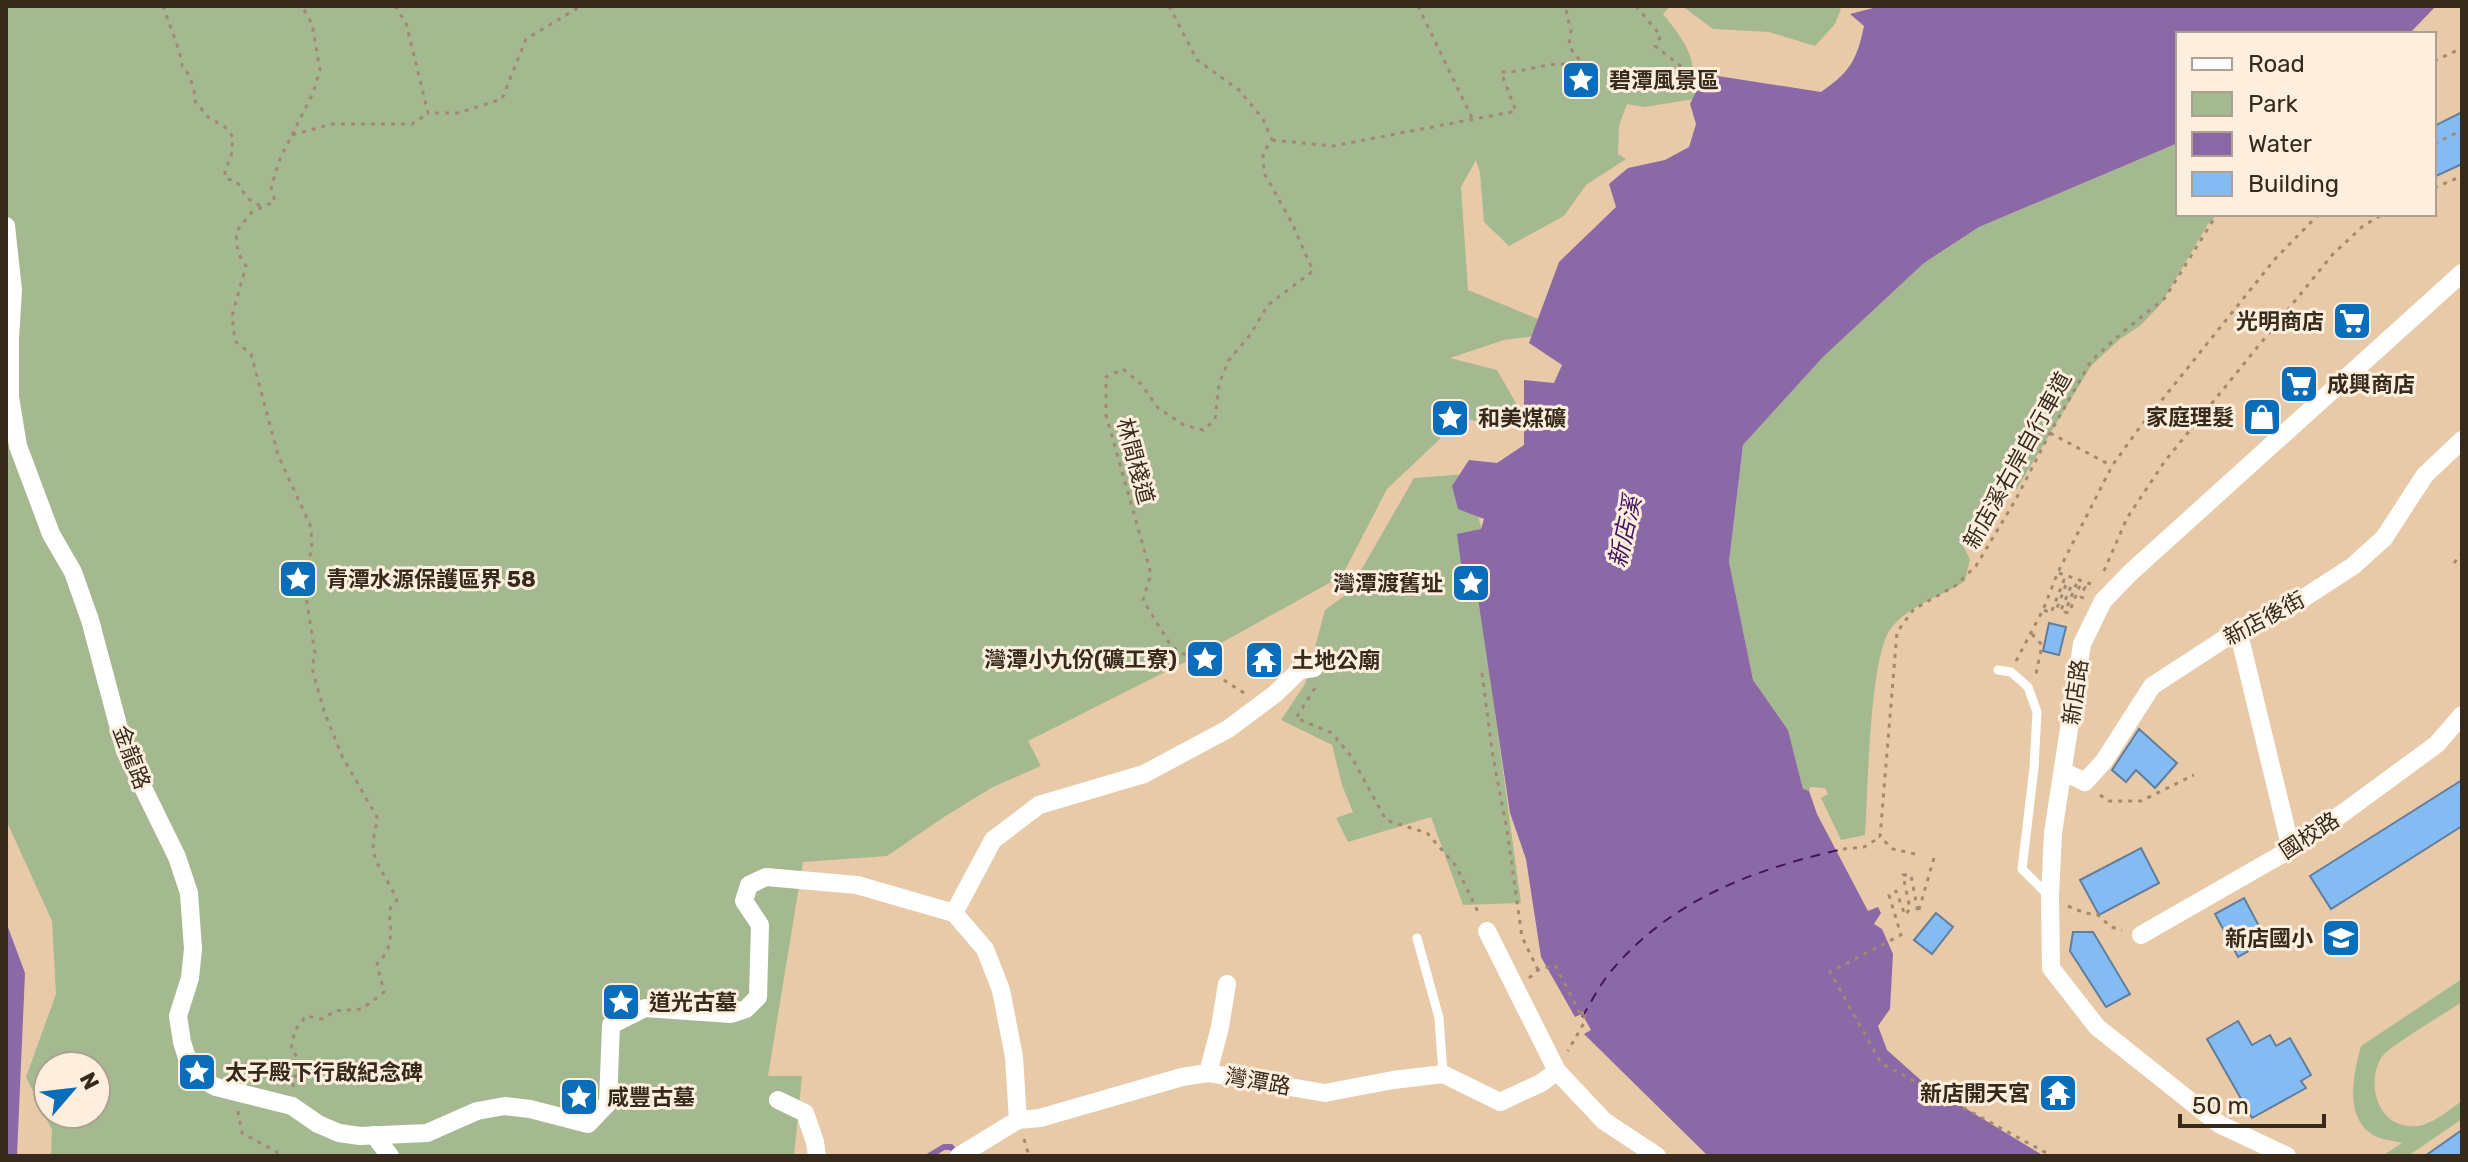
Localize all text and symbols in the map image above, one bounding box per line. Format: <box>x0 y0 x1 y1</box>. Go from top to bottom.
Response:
legend <box>2176 32 2436 216</box>
text: Road <box>2248 50 2305 78</box>
place icon: 碧潭風景區 <box>1560 59 1602 101</box>
place label: 碧潭風景區 <box>1609 67 1719 94</box>
text: Park <box>2248 90 2299 118</box>
text: Water <box>2248 130 2312 158</box>
text: Building <box>2248 170 2339 198</box>
supermarket icon: 光明商店 <box>2331 300 2373 342</box>
place label: 光明商店 <box>2236 308 2324 335</box>
supermarket icon: 成興商店 <box>2278 363 2320 405</box>
street label: 新店溪右岸自行車道 <box>1958 367 2077 553</box>
place label: 成興商店 <box>2327 371 2415 398</box>
shop icon: 家庭理髮 <box>2241 396 2283 438</box>
place icon: 和美煤礦 <box>1429 397 1471 439</box>
place label: 家庭理髮 <box>2146 404 2234 431</box>
place label: 和美煤礦 <box>1478 405 1566 432</box>
street label: 林間棧道 <box>1111 415 1160 507</box>
water label: 新店溪 <box>1603 491 1647 570</box>
place icon: 青潭水源保護區界 58 <box>277 558 319 600</box>
place icon: 灣潭渡舊址 <box>1450 562 1492 604</box>
place label: 青潭水源保護區界 58 <box>326 566 536 593</box>
place label: 灣潭渡舊址 <box>1333 570 1443 597</box>
street label: 新店後街 <box>2219 586 2309 651</box>
place icon: 灣潭小九份(礦工寮) <box>1184 638 1226 680</box>
temple icon: 土地公廟 <box>1243 639 1285 681</box>
place label: 灣潭小九份(礦工寮) <box>984 646 1177 673</box>
place label: 土地公廟 <box>1292 647 1380 674</box>
street label: 新店路 <box>2058 658 2093 727</box>
street label: 金龍路 <box>107 722 156 793</box>
street label: 國校路 <box>2274 806 2344 865</box>
school or university icon: 新店國小 <box>2320 917 2362 959</box>
place label: 新店國小 <box>2225 925 2313 952</box>
place icon: 道光古墓 <box>600 981 642 1023</box>
place label: 道光古墓 <box>649 989 737 1016</box>
north arrow <box>32 1050 112 1130</box>
place icon: 太子殿下行啟紀念碑 <box>176 1051 218 1093</box>
place label: 太子殿下行啟紀念碑 <box>225 1059 423 1086</box>
street label: 灣潭路 <box>1223 1062 1293 1101</box>
text: N <box>74 1068 105 1094</box>
temple icon: 新店開天宮 <box>2037 1072 2079 1114</box>
place icon: 咸豐古墓 <box>558 1076 600 1118</box>
scale bar <box>2180 1078 2324 1128</box>
place label: 新店開天宮 <box>1920 1080 2030 1107</box>
place label: 咸豐古墓 <box>607 1084 695 1111</box>
text: 50 m <box>2192 1092 2249 1120</box>

